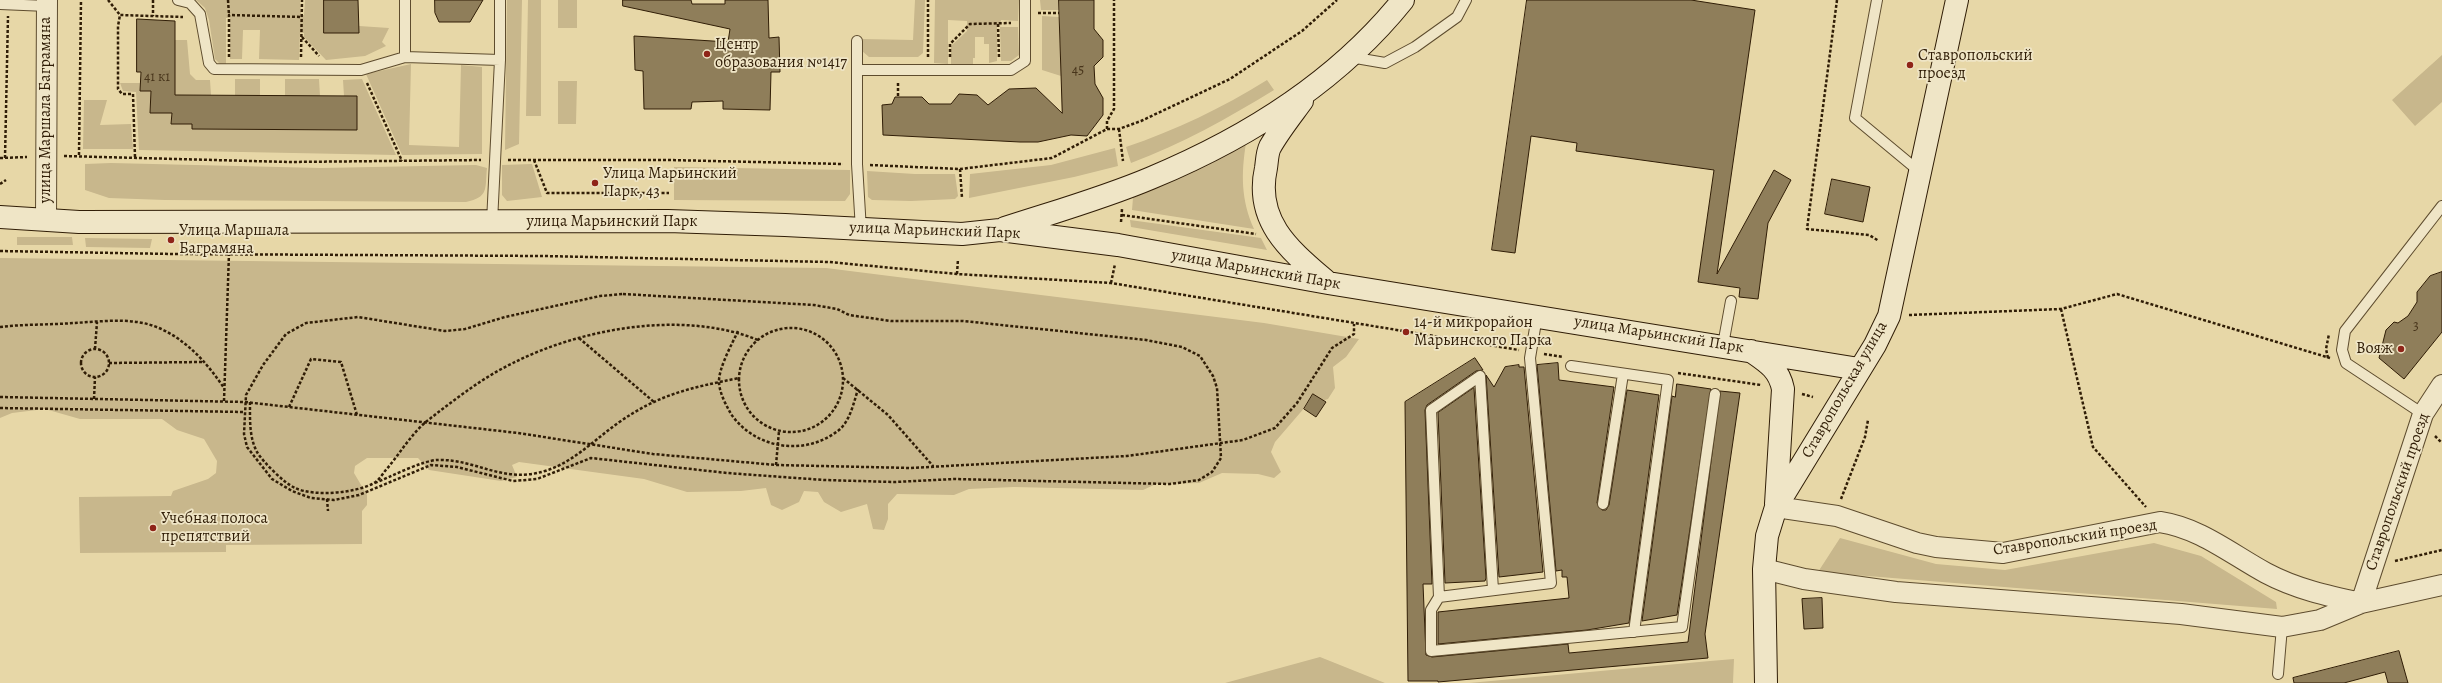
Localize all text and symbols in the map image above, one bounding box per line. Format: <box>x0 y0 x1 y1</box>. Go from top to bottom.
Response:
street label: улица Маршала Баграмяна <box>36 17 56 203</box>
place label: Центр образования №1417 <box>715 35 847 73</box>
place label: Ставропольский проезд <box>1918 46 2033 84</box>
marker: Центр образования №1417 <box>702 49 712 59</box>
marker: Ставропольский проезд <box>1905 60 1915 70</box>
house number: 45 <box>1072 63 1084 79</box>
house number: 41 к1 <box>144 70 170 86</box>
place label: Улица Марьинский Парк, 43 <box>603 164 737 202</box>
marker: Улица Марьинский Парк, 43 <box>590 178 600 188</box>
street label: улица Марьинский Парк <box>526 212 698 232</box>
street label: улица Марьинский Парк <box>849 218 1021 244</box>
place label: Улица Маршала Баграмяна <box>179 221 289 259</box>
marker: Улица Маршала Баграмяна <box>166 235 176 245</box>
street label: улица Марьинский Парк <box>1170 246 1342 294</box>
street label: улица Марьинский Парк <box>1573 312 1745 358</box>
place label: 14-й микрорайон Марьинского Парка <box>1414 313 1552 351</box>
street label: Ставропольская улица <box>1798 318 1892 462</box>
house number: 3 <box>2413 319 2419 335</box>
marker: 14-й микрорайон Марьинского Парка <box>1401 327 1411 337</box>
place label: Вояж <box>2356 339 2393 359</box>
marker: Вояж <box>2396 344 2406 354</box>
street label: Ставропольский проезд <box>2362 411 2434 573</box>
place label: Учебная полоса препятствий <box>161 509 268 547</box>
street label: Ставропольский проезд <box>1992 516 2158 560</box>
marker: Учебная полоса препятствий <box>148 523 158 533</box>

